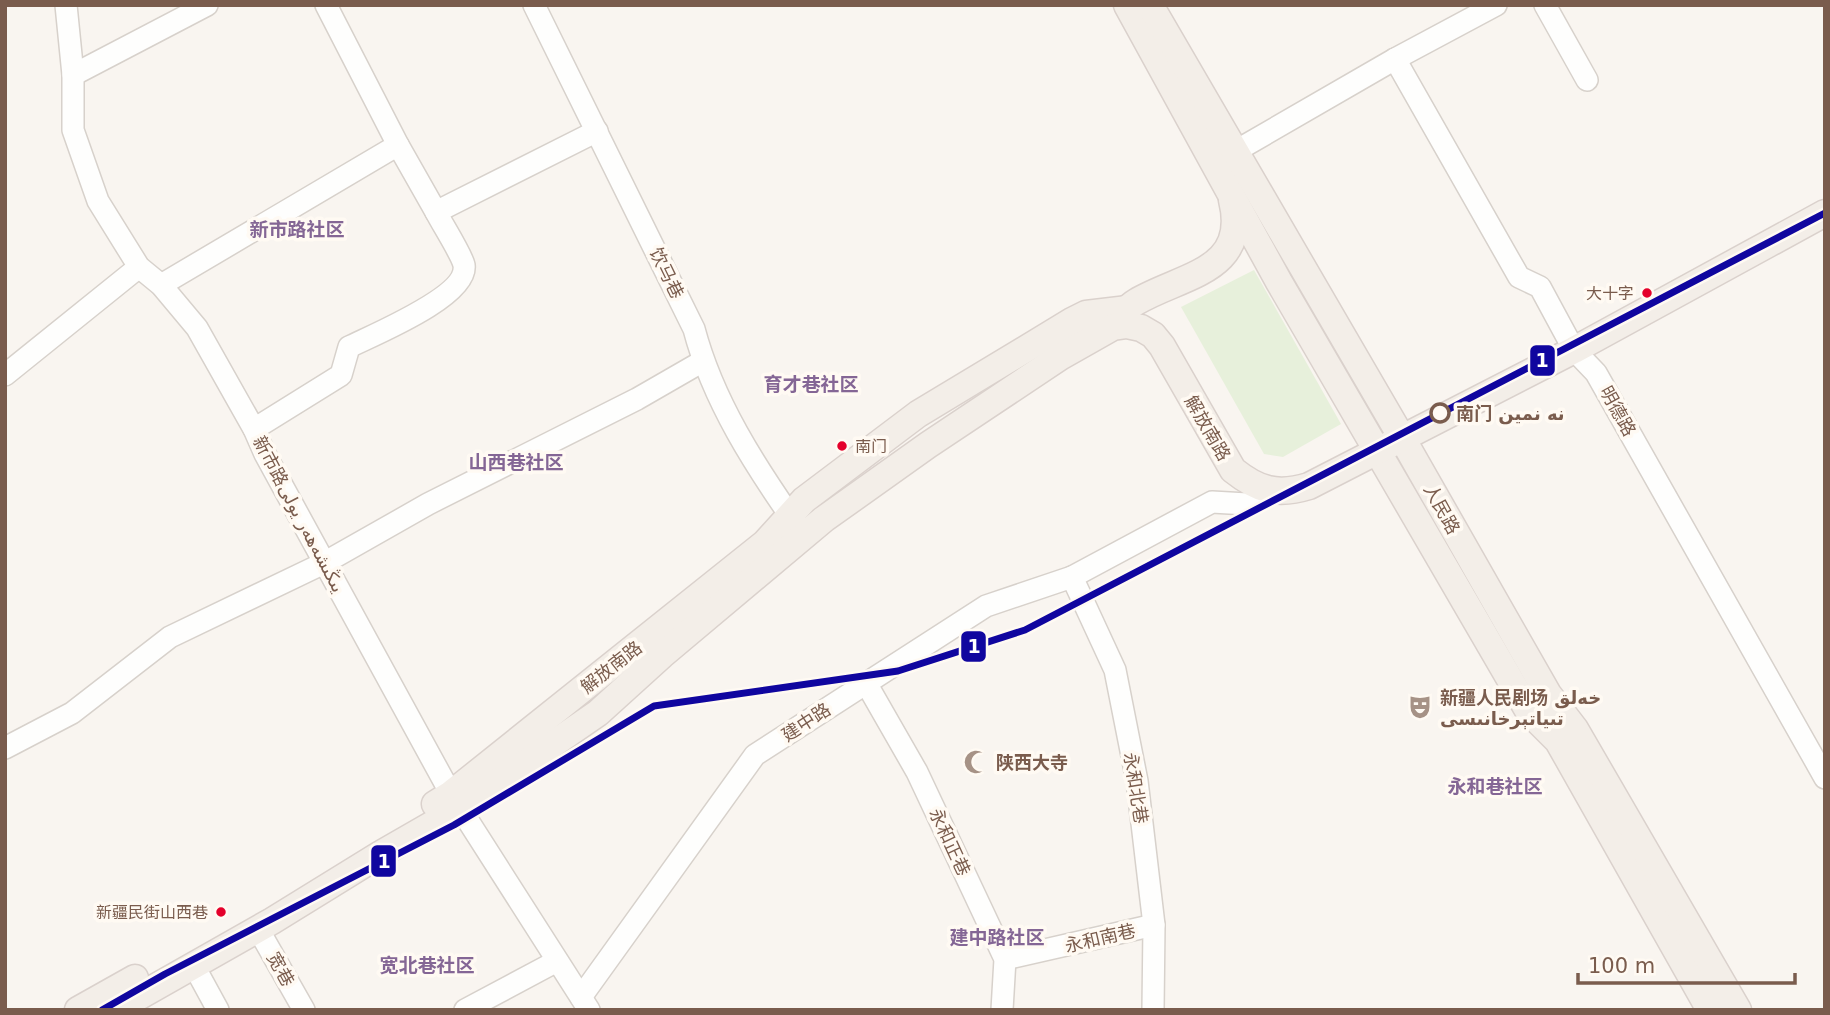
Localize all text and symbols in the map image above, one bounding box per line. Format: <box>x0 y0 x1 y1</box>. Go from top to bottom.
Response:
district label: 新市路社区 <box>249 218 345 240</box>
street label: 饮马巷 <box>646 244 688 302</box>
place label: 大十字 <box>1586 284 1634 303</box>
marker: 大十字 <box>1640 286 1654 300</box>
line badge: 1 <box>1529 344 1556 377</box>
text: 1 <box>1535 349 1549 371</box>
district label: 育才巷社区 <box>763 373 859 395</box>
street label: 明德路 <box>1596 382 1640 440</box>
street label: 解放南路 <box>1181 392 1235 464</box>
marker: 南门 نە نمين <box>1430 403 1450 423</box>
place label: 南门 نە نمين <box>1456 403 1565 425</box>
street label: 新市路يىڭىشەھەر يولى <box>248 432 350 596</box>
place label: 南门 <box>855 437 887 456</box>
marker: 南门 <box>835 439 849 453</box>
district label: 山西巷社区 <box>468 451 564 473</box>
street label: 人民路 <box>1420 480 1464 538</box>
line badge: 1 <box>960 630 987 663</box>
text: 1 <box>967 635 981 657</box>
street label: 解放南路 <box>576 637 646 697</box>
place label: 新疆人民剧场 خەلق تىياتېرخانىسى <box>1440 687 1601 730</box>
theatre icon: 新疆人民剧场 خەلق تىياتېرخانىسى <box>1406 693 1434 721</box>
street label: 建中路 <box>778 698 834 746</box>
mosque icon: 陕西大寺 <box>962 748 990 776</box>
street label: 永和北巷 <box>1120 751 1152 825</box>
place label: 陕西大寺 <box>996 752 1068 773</box>
district label: 永和巷社区 <box>1447 775 1543 797</box>
street label: 永和正巷 <box>925 805 975 879</box>
line badge: 1 <box>370 844 397 878</box>
text: 1 <box>377 850 391 872</box>
place label: 新疆民街山西巷 <box>96 903 208 922</box>
marker: 新疆民街山西巷 <box>214 905 228 919</box>
street label: 永和南巷 <box>1063 920 1137 956</box>
district label: 建中路社区 <box>949 926 1045 948</box>
scale bar <box>1578 942 1795 986</box>
street label: 宽巷 <box>263 948 299 990</box>
district label: 宽北巷社区 <box>379 954 475 976</box>
text: 100 m <box>1588 954 1655 978</box>

